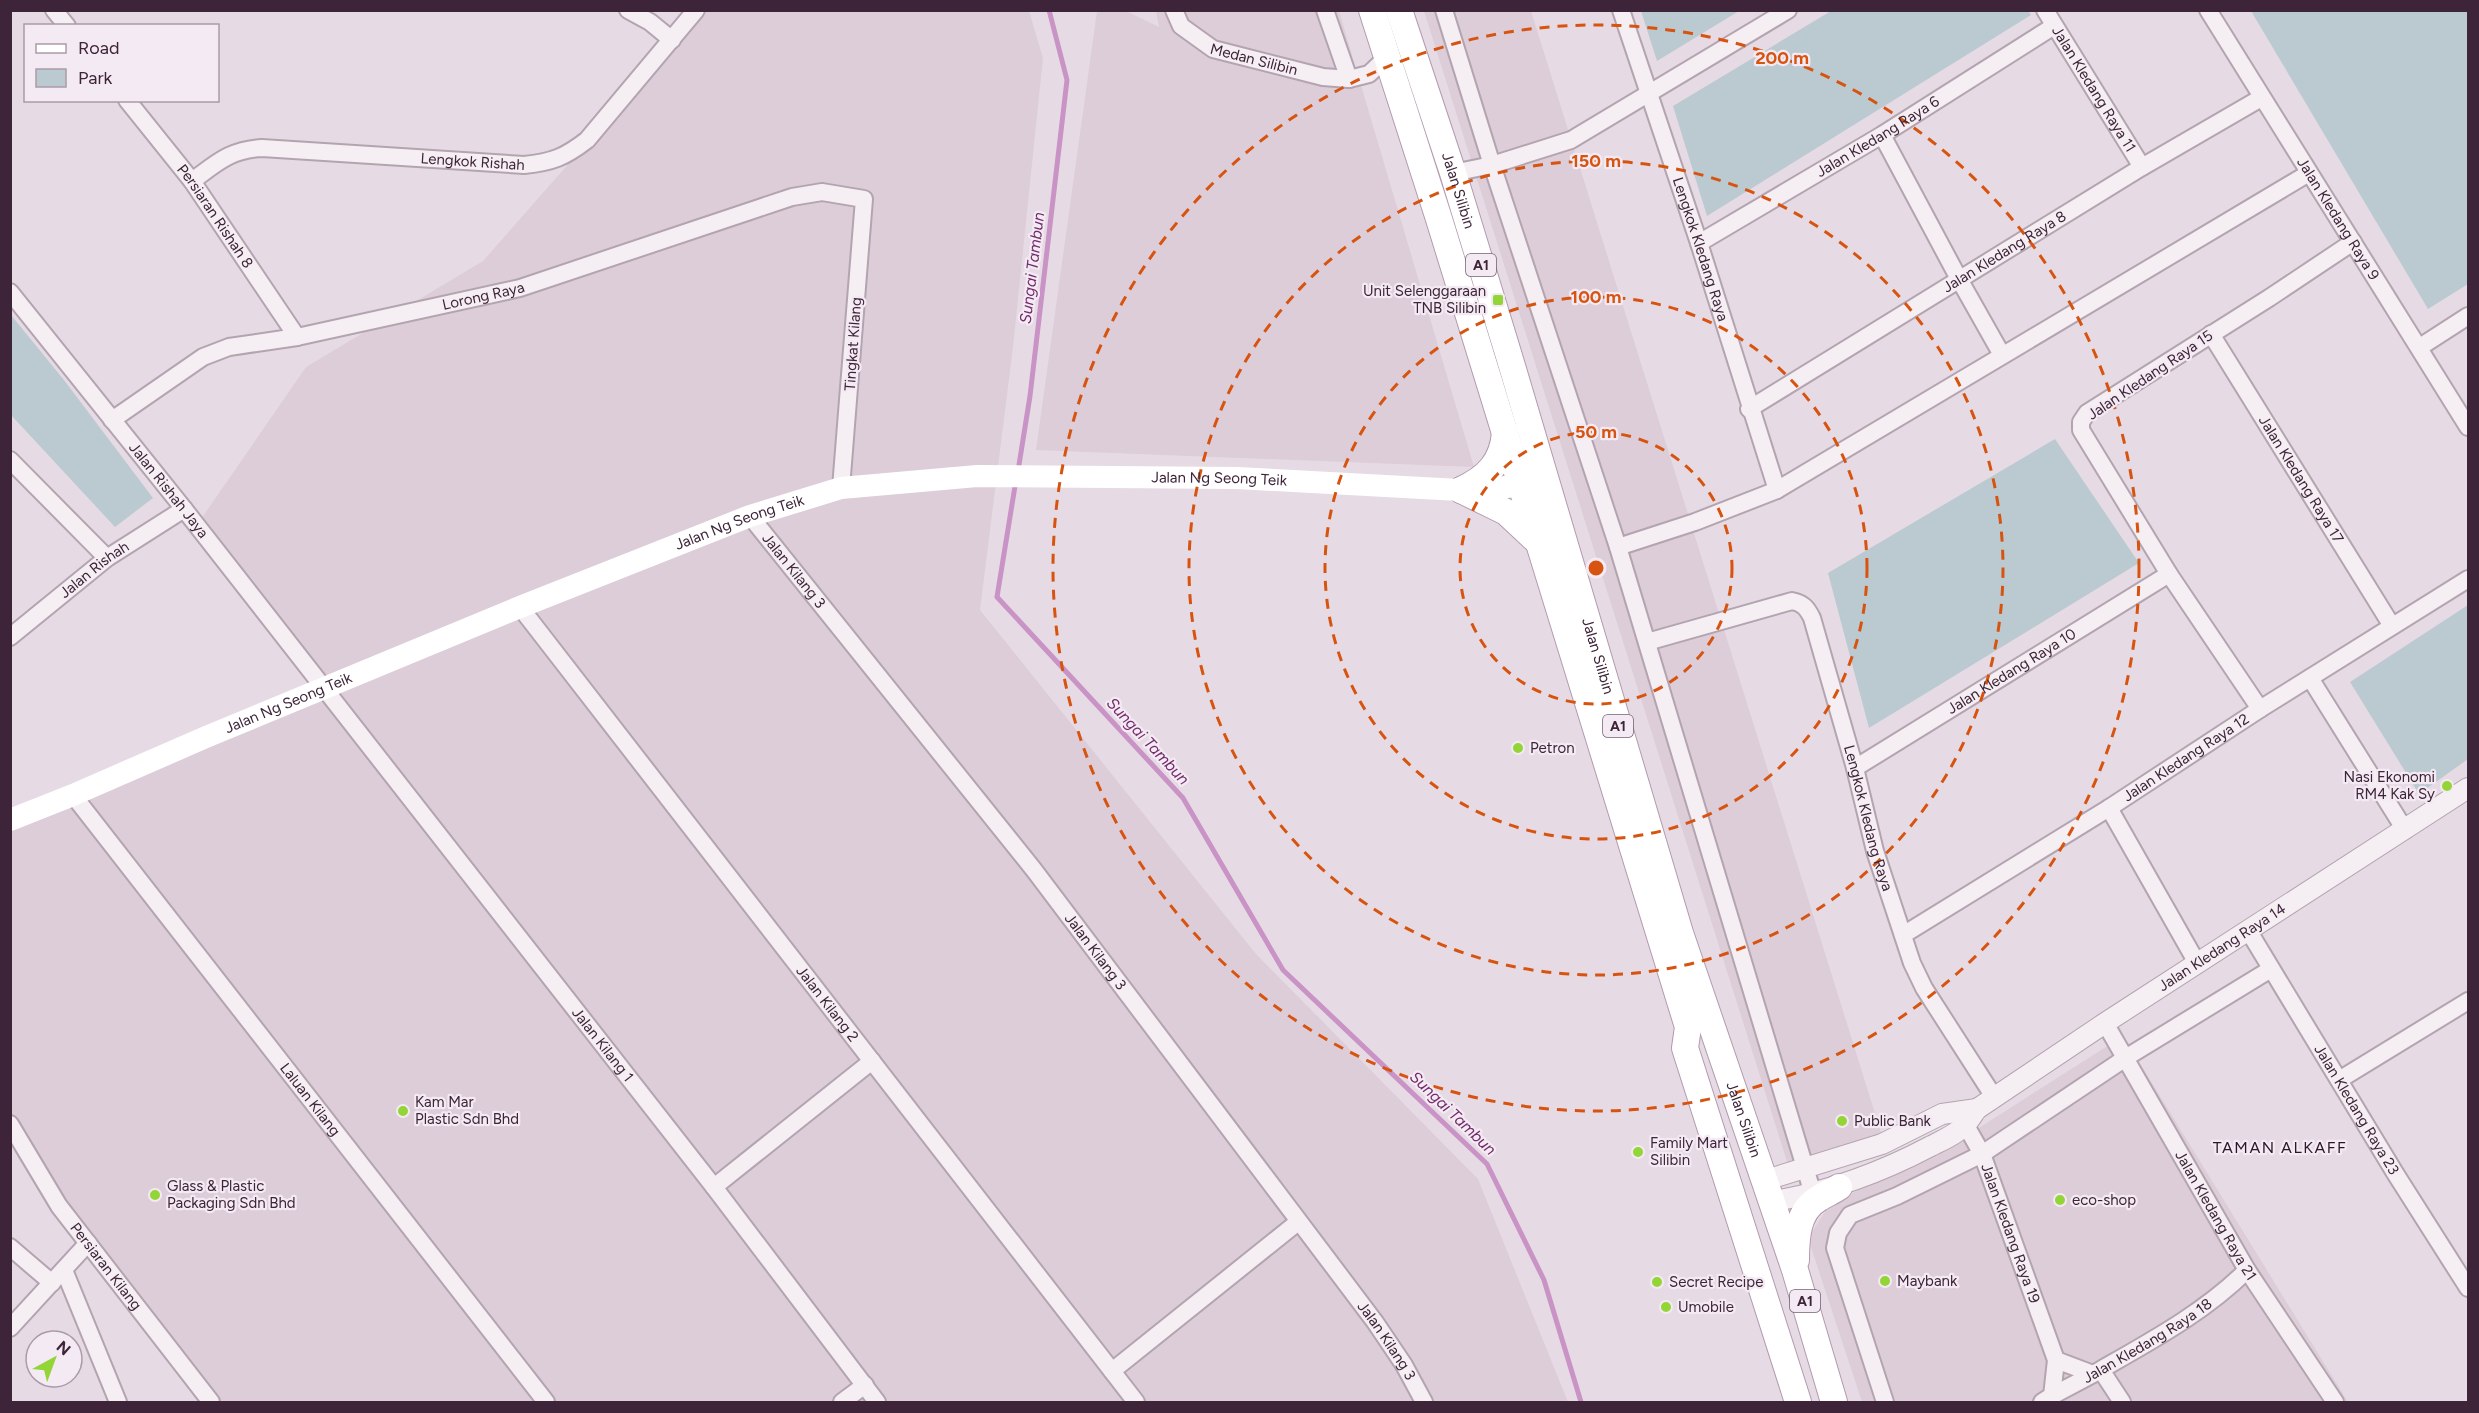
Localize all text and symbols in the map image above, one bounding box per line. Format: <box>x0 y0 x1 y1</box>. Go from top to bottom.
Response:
street label: Jalan Kledang Raya 11 <box>2048 23 2140 155</box>
legend <box>24 24 219 102</box>
text: Road <box>78 37 119 59</box>
street label: Medan Silibin <box>1208 40 1299 79</box>
text: 200 m <box>1755 47 1809 69</box>
text: Park <box>78 67 113 89</box>
street label: Jalan Kledang Raya 6 <box>1813 92 1943 181</box>
street label: Lengkok Rishah <box>420 149 525 174</box>
street label: Jalan Silibin <box>1438 150 1478 231</box>
text: 150 m <box>1571 150 1621 172</box>
street label: Jalan Kledang Raya 9 <box>2293 154 2383 283</box>
street label: Persiaran Rishah 8 <box>173 161 257 272</box>
street label: Lengkok Kledang Raya <box>1669 175 1732 323</box>
street label: Jalan Kledang Raya 8 <box>1939 207 2070 297</box>
water label: Sungai Tambun <box>1016 211 1048 325</box>
road number: A1 <box>1466 254 1496 276</box>
street label: Lorong Raya <box>441 278 527 314</box>
place label: Unit Selenggaraan TNB Silibin <box>1363 282 1486 317</box>
text: 100 m <box>1571 286 1621 308</box>
marker: Unit Selenggaraan TNB Silibin <box>1491 293 1505 307</box>
street label: Tingkat Kilang <box>841 297 865 391</box>
street label: Jalan Kledang Raya 15 <box>2084 326 2216 424</box>
street label: Jalan Kledang Raya 17 <box>2255 412 2347 546</box>
text: 50 m <box>1575 421 1617 443</box>
street label: Jalan Rishah Jaya <box>125 439 212 542</box>
street label: Jalan Ng Seong Teik <box>1151 468 1288 490</box>
street label: Jalan Ng Seong Teik <box>672 491 807 554</box>
street label: Jalan Kilang 3 <box>758 529 829 612</box>
street label: Jalan Rishah <box>56 537 132 602</box>
centre of rings <box>1586 558 1606 578</box>
street label: Jalan Silibin <box>1578 616 1618 696</box>
street label: Jalan Kledang Raya 10 <box>1944 625 2079 718</box>
street label: Jalan Ng Seong Teik <box>222 668 355 737</box>
water label: Sungai Tambun <box>1103 693 1193 789</box>
street label: Jalan Kledang Raya 12 <box>2119 710 2252 805</box>
road number: A1 <box>1603 715 1633 737</box>
place label: Petron <box>1530 739 1575 757</box>
marker: Petron <box>1511 741 1525 755</box>
street label: Lengkok Kledang Raya <box>1840 743 1897 893</box>
place label: Nasi Ekonomi RM4 Kak Sy <box>2344 768 2435 803</box>
marker: Nasi Ekonomi RM4 Kak Sy <box>2440 779 2454 793</box>
street label: Jalan Kledang Raya 14 <box>2155 899 2289 995</box>
street label: Jalan Kilang 3 <box>1061 910 1130 993</box>
street label: Jalan Kilang 2 <box>792 962 863 1045</box>
street label: Jalan Kilang 1 <box>568 1004 637 1085</box>
street label: Jalan Kledang Raya 23 <box>2310 1041 2403 1178</box>
street label: Laluan Kilang <box>276 1059 344 1140</box>
water label: Sungai Tambun <box>1406 1067 1500 1159</box>
street label: Jalan Silibin <box>1722 1079 1765 1160</box>
place label: Kam Mar Plastic Sdn Bhd <box>415 1093 519 1128</box>
marker: Kam Mar Plastic Sdn Bhd <box>396 1104 410 1118</box>
place label: Public Bank <box>1854 1112 1932 1130</box>
marker: Public Bank <box>1835 1114 1849 1128</box>
place label: Family Mart Silibin <box>1650 1134 1728 1169</box>
district label: TAMAN ALKAFF <box>2213 1138 2347 1157</box>
marker: Family Mart Silibin <box>1631 1145 1645 1159</box>
street label: Jalan Kledang Raya 21 <box>2171 1147 2260 1284</box>
street label: Jalan Kledang Raya 19 <box>1977 1161 2044 1306</box>
place label: Glass & Plastic Packaging Sdn Bhd <box>167 1177 296 1212</box>
marker: Glass & Plastic Packaging Sdn Bhd <box>148 1188 162 1202</box>
place label: eco-shop <box>2072 1191 2136 1209</box>
marker: eco-shop <box>2053 1193 2067 1207</box>
street label: Persiaran Kilang <box>66 1219 145 1314</box>
place label: Maybank <box>1897 1272 1958 1290</box>
place label: Secret Recipe <box>1669 1273 1763 1291</box>
marker: Maybank <box>1878 1274 1892 1288</box>
marker: Secret Recipe <box>1650 1275 1664 1289</box>
road number: A1 <box>1790 1290 1820 1312</box>
street label: Jalan Kledang Raya 18 <box>2080 1295 2216 1387</box>
street label: Jalan Kilang 3 <box>1354 1298 1419 1383</box>
place label: Umobile <box>1678 1298 1734 1316</box>
marker: Umobile <box>1659 1300 1673 1314</box>
north arrow <box>24 1329 84 1389</box>
text: N <box>53 1337 74 1359</box>

